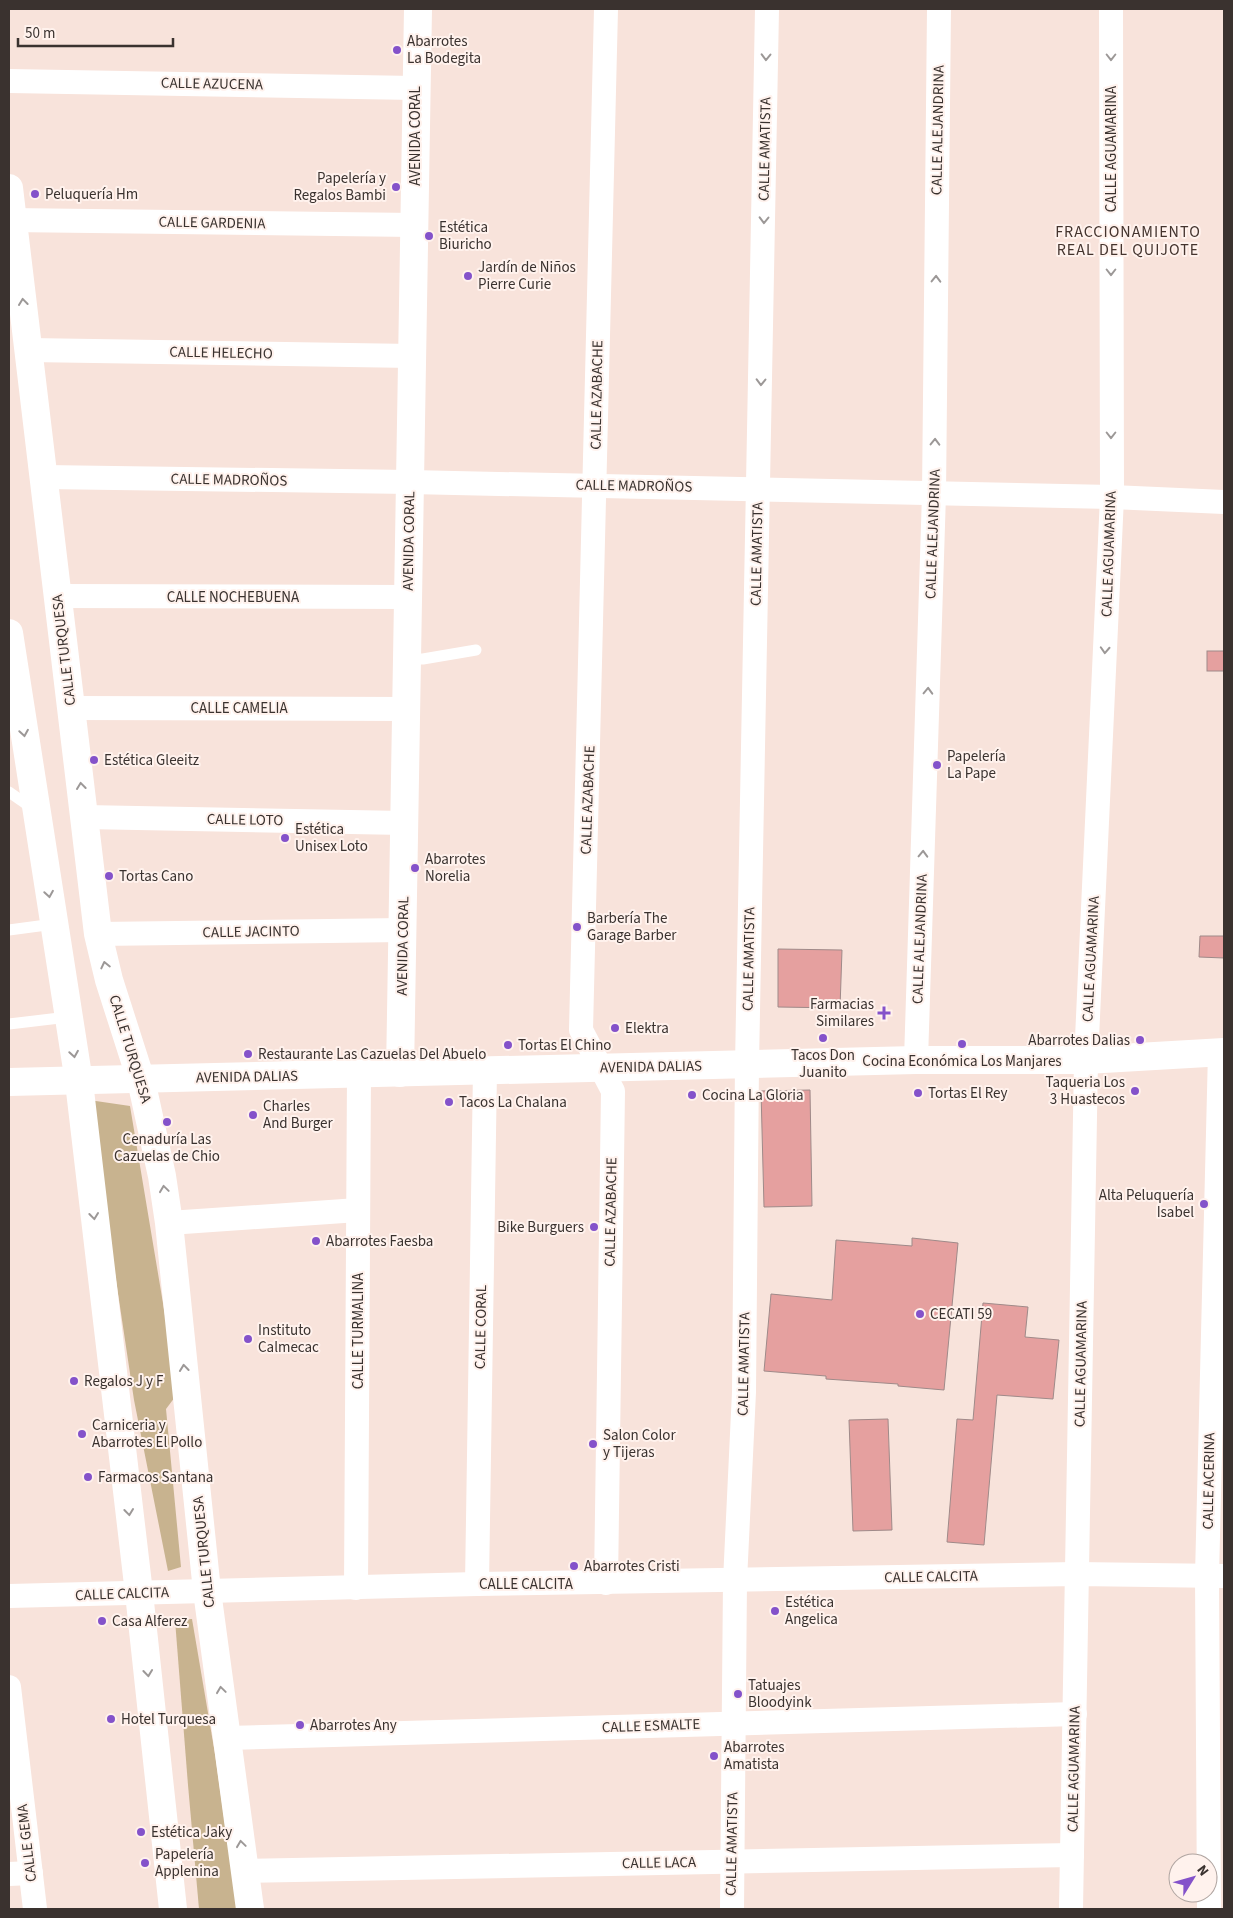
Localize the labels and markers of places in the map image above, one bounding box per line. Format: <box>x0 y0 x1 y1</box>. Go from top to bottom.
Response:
place label: Abarrotes La Bodegita <box>407 31 481 69</box>
marker: Abarrotes La Bodegita <box>391 44 403 56</box>
place label: Papelería y Regalos Bambi <box>293 168 386 206</box>
marker: Papelería y Regalos Bambi <box>390 181 402 193</box>
place label: Peluquería Hm <box>45 184 138 205</box>
marker: Peluquería Hm <box>29 188 41 200</box>
place label: Estética Biuricho <box>439 217 492 255</box>
marker: Estética Biuricho <box>423 230 435 242</box>
place label: Jardín de Niños Pierre Curie <box>478 257 576 295</box>
marker: Jardín de Niños Pierre Curie <box>462 270 474 282</box>
place label: Papelería La Pape <box>947 746 1006 784</box>
place label: Estética Gleeitz <box>104 750 199 771</box>
marker: Estética Gleeitz <box>88 754 100 766</box>
marker: Papelería La Pape <box>931 759 943 771</box>
place label: Estética Unisex Loto <box>295 819 368 857</box>
marker: Estética Unisex Loto <box>279 832 291 844</box>
place label: Abarrotes Norelia <box>425 849 486 887</box>
marker: Abarrotes Norelia <box>409 862 421 874</box>
place label: Tortas Cano <box>119 866 193 887</box>
marker: Tortas Cano <box>103 870 115 882</box>
place label: Barbería The Garage Barber <box>587 908 677 946</box>
marker: Barbería The Garage Barber <box>571 921 583 933</box>
place label: Farmacias Similares <box>810 994 874 1032</box>
marker: Farmacias Similares <box>878 1007 890 1019</box>
place label: Elektra <box>625 1018 669 1039</box>
marker: Elektra <box>609 1022 621 1034</box>
place label: Abarrotes Dalias <box>1028 1030 1130 1051</box>
marker: Tacos Don Juanito <box>817 1032 829 1044</box>
marker: Abarrotes Dalias <box>1134 1034 1146 1046</box>
place label: Tortas El Chino <box>518 1035 611 1056</box>
marker: Cocina Económica Los Manjares <box>956 1038 968 1050</box>
marker: Tortas El Chino <box>502 1039 514 1051</box>
place label: Restaurante Las Cazuelas Del Abuelo <box>258 1044 486 1065</box>
place label: Tacos Don Juanito <box>791 1045 855 1083</box>
marker: Restaurante Las Cazuelas Del Abuelo <box>242 1048 254 1060</box>
place label: Cocina Económica Los Manjares <box>862 1051 1062 1072</box>
place label: Taqueria Los 3 Huastecos <box>1046 1072 1125 1110</box>
place label: Tortas El Rey <box>928 1083 1008 1104</box>
place label: Cocina La Gloria <box>702 1085 804 1106</box>
marker: Taqueria Los 3 Huastecos <box>1129 1085 1141 1097</box>
marker: Tortas El Rey <box>912 1087 924 1099</box>
marker: Cocina La Gloria <box>686 1089 698 1101</box>
place label: Tacos La Chalana <box>459 1092 567 1113</box>
place label: Charles And Burger <box>263 1096 334 1134</box>
marker: Tacos La Chalana <box>443 1096 455 1108</box>
marker: Charles And Burger <box>247 1109 259 1121</box>
marker: Cenaduría Las Cazuelas de Chio <box>161 1116 173 1128</box>
place label: Cenaduría Las Cazuelas de Chio <box>114 1129 220 1167</box>
place label: Alta Peluquería Isabel <box>1099 1185 1194 1223</box>
marker: Alta Peluquería Isabel <box>1198 1198 1210 1210</box>
place label: Bike Burguers <box>497 1217 584 1238</box>
marker: Bike Burguers <box>588 1221 600 1233</box>
place label: Abarrotes Faesba <box>326 1231 433 1252</box>
marker: Abarrotes Faesba <box>310 1235 322 1247</box>
place label: CECATI 59 <box>930 1304 992 1325</box>
marker: CECATI 59 <box>914 1308 926 1320</box>
place label: Instituto Calmecac <box>258 1320 319 1358</box>
marker: Instituto Calmecac <box>242 1333 254 1345</box>
place label: Regalos J y F <box>84 1371 164 1392</box>
marker: Regalos J y F <box>68 1375 80 1387</box>
place label: Carniceria y Abarrotes El Pollo <box>92 1415 202 1453</box>
place label: Salon Color y Tijeras <box>603 1425 676 1463</box>
marker: Carniceria y Abarrotes El Pollo <box>76 1428 88 1440</box>
marker: Salon Color y Tijeras <box>587 1438 599 1450</box>
place label: Farmacos Santana <box>98 1467 213 1488</box>
marker: Farmacos Santana <box>82 1471 94 1483</box>
place label: Abarrotes Cristi <box>584 1556 680 1577</box>
marker: Abarrotes Cristi <box>568 1560 580 1572</box>
place label: Estética Angelica <box>785 1592 838 1630</box>
marker: Estética Angelica <box>769 1605 781 1617</box>
place label: Casa Alferez <box>112 1611 187 1632</box>
marker: Casa Alferez <box>96 1615 108 1627</box>
place label: Tatuajes Bloodyink <box>748 1675 812 1713</box>
marker: Tatuajes Bloodyink <box>732 1688 744 1700</box>
place label: Hotel Turquesa <box>121 1709 216 1730</box>
marker: Hotel Turquesa <box>105 1713 117 1725</box>
place label: Abarrotes Any <box>310 1715 397 1736</box>
marker: Abarrotes Any <box>294 1719 306 1731</box>
place label: Abarrotes Amatista <box>724 1737 785 1775</box>
marker: Abarrotes Amatista <box>708 1750 720 1762</box>
place label: Estética Jaky <box>151 1822 232 1843</box>
marker: Estética Jaky <box>135 1826 147 1838</box>
place label: Papelería Applenina <box>155 1844 219 1882</box>
marker: Papelería Applenina <box>139 1857 151 1869</box>

